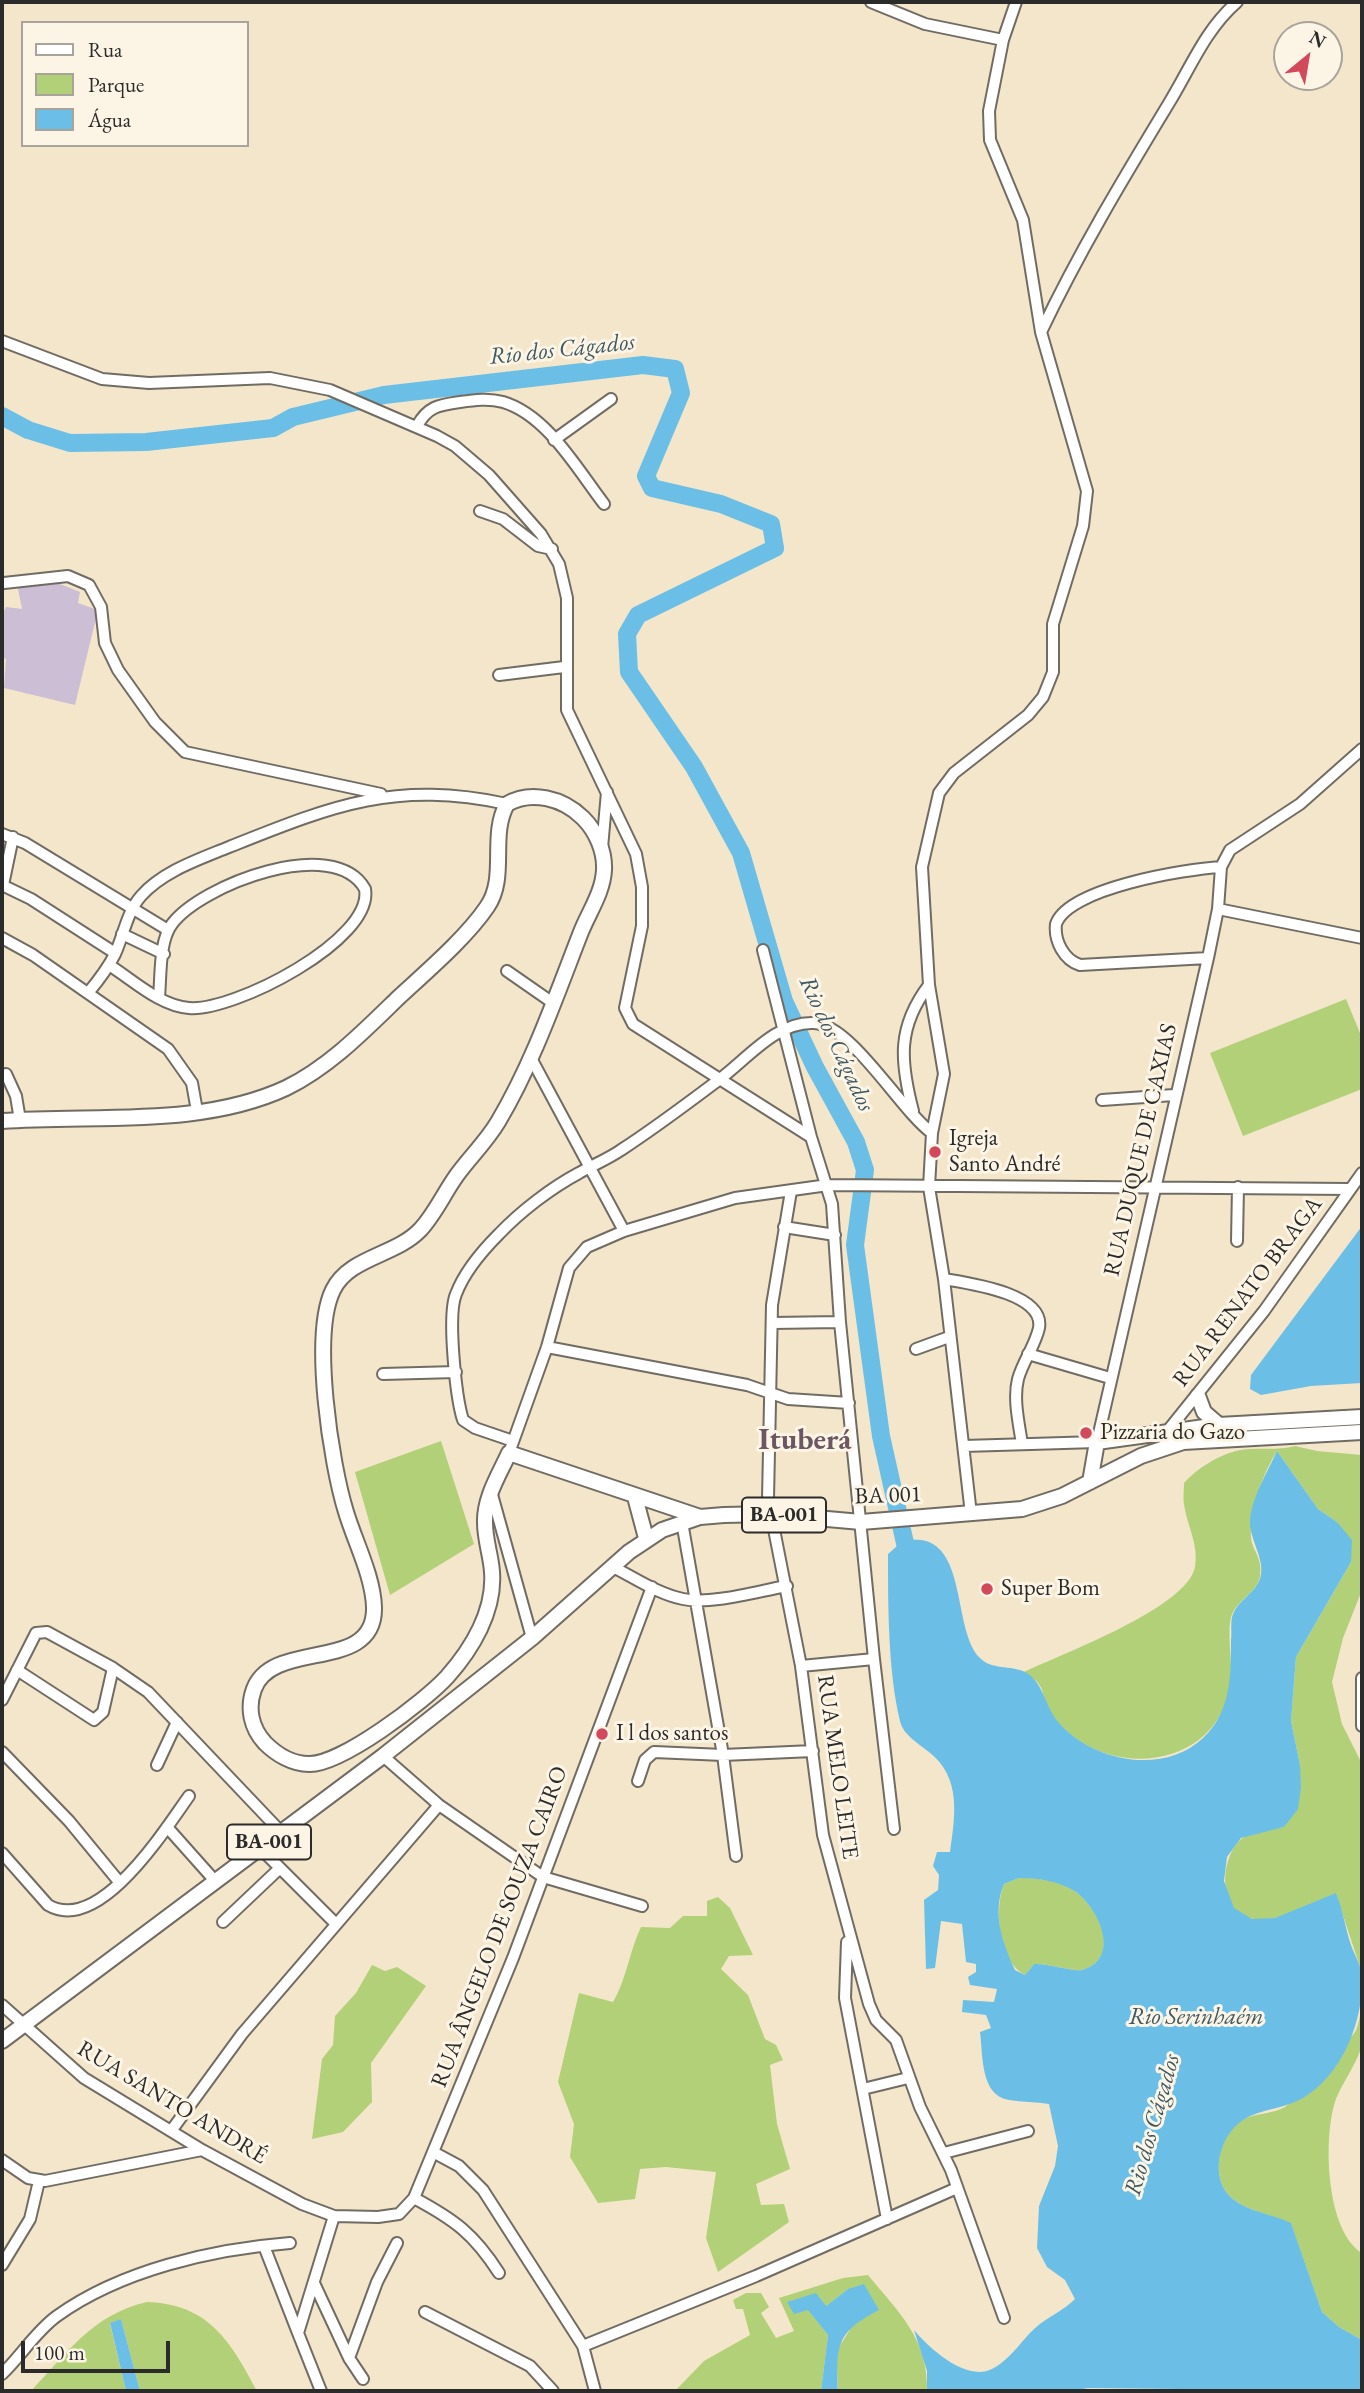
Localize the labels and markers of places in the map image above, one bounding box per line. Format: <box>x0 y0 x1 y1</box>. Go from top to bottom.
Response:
place label: Igreja Santo André <box>949 1125 1061 1179</box>
marker: Igreja Santo André <box>927 1144 943 1160</box>
place label: Pizzaria do Gazo <box>1100 1419 1245 1447</box>
marker: Pizzaria do Gazo <box>1078 1425 1094 1441</box>
place label: Super Bom <box>1001 1575 1100 1603</box>
marker: Super Bom <box>979 1581 995 1597</box>
place label: I l dos santos <box>616 1720 728 1748</box>
marker: I l dos santos <box>594 1726 610 1742</box>

